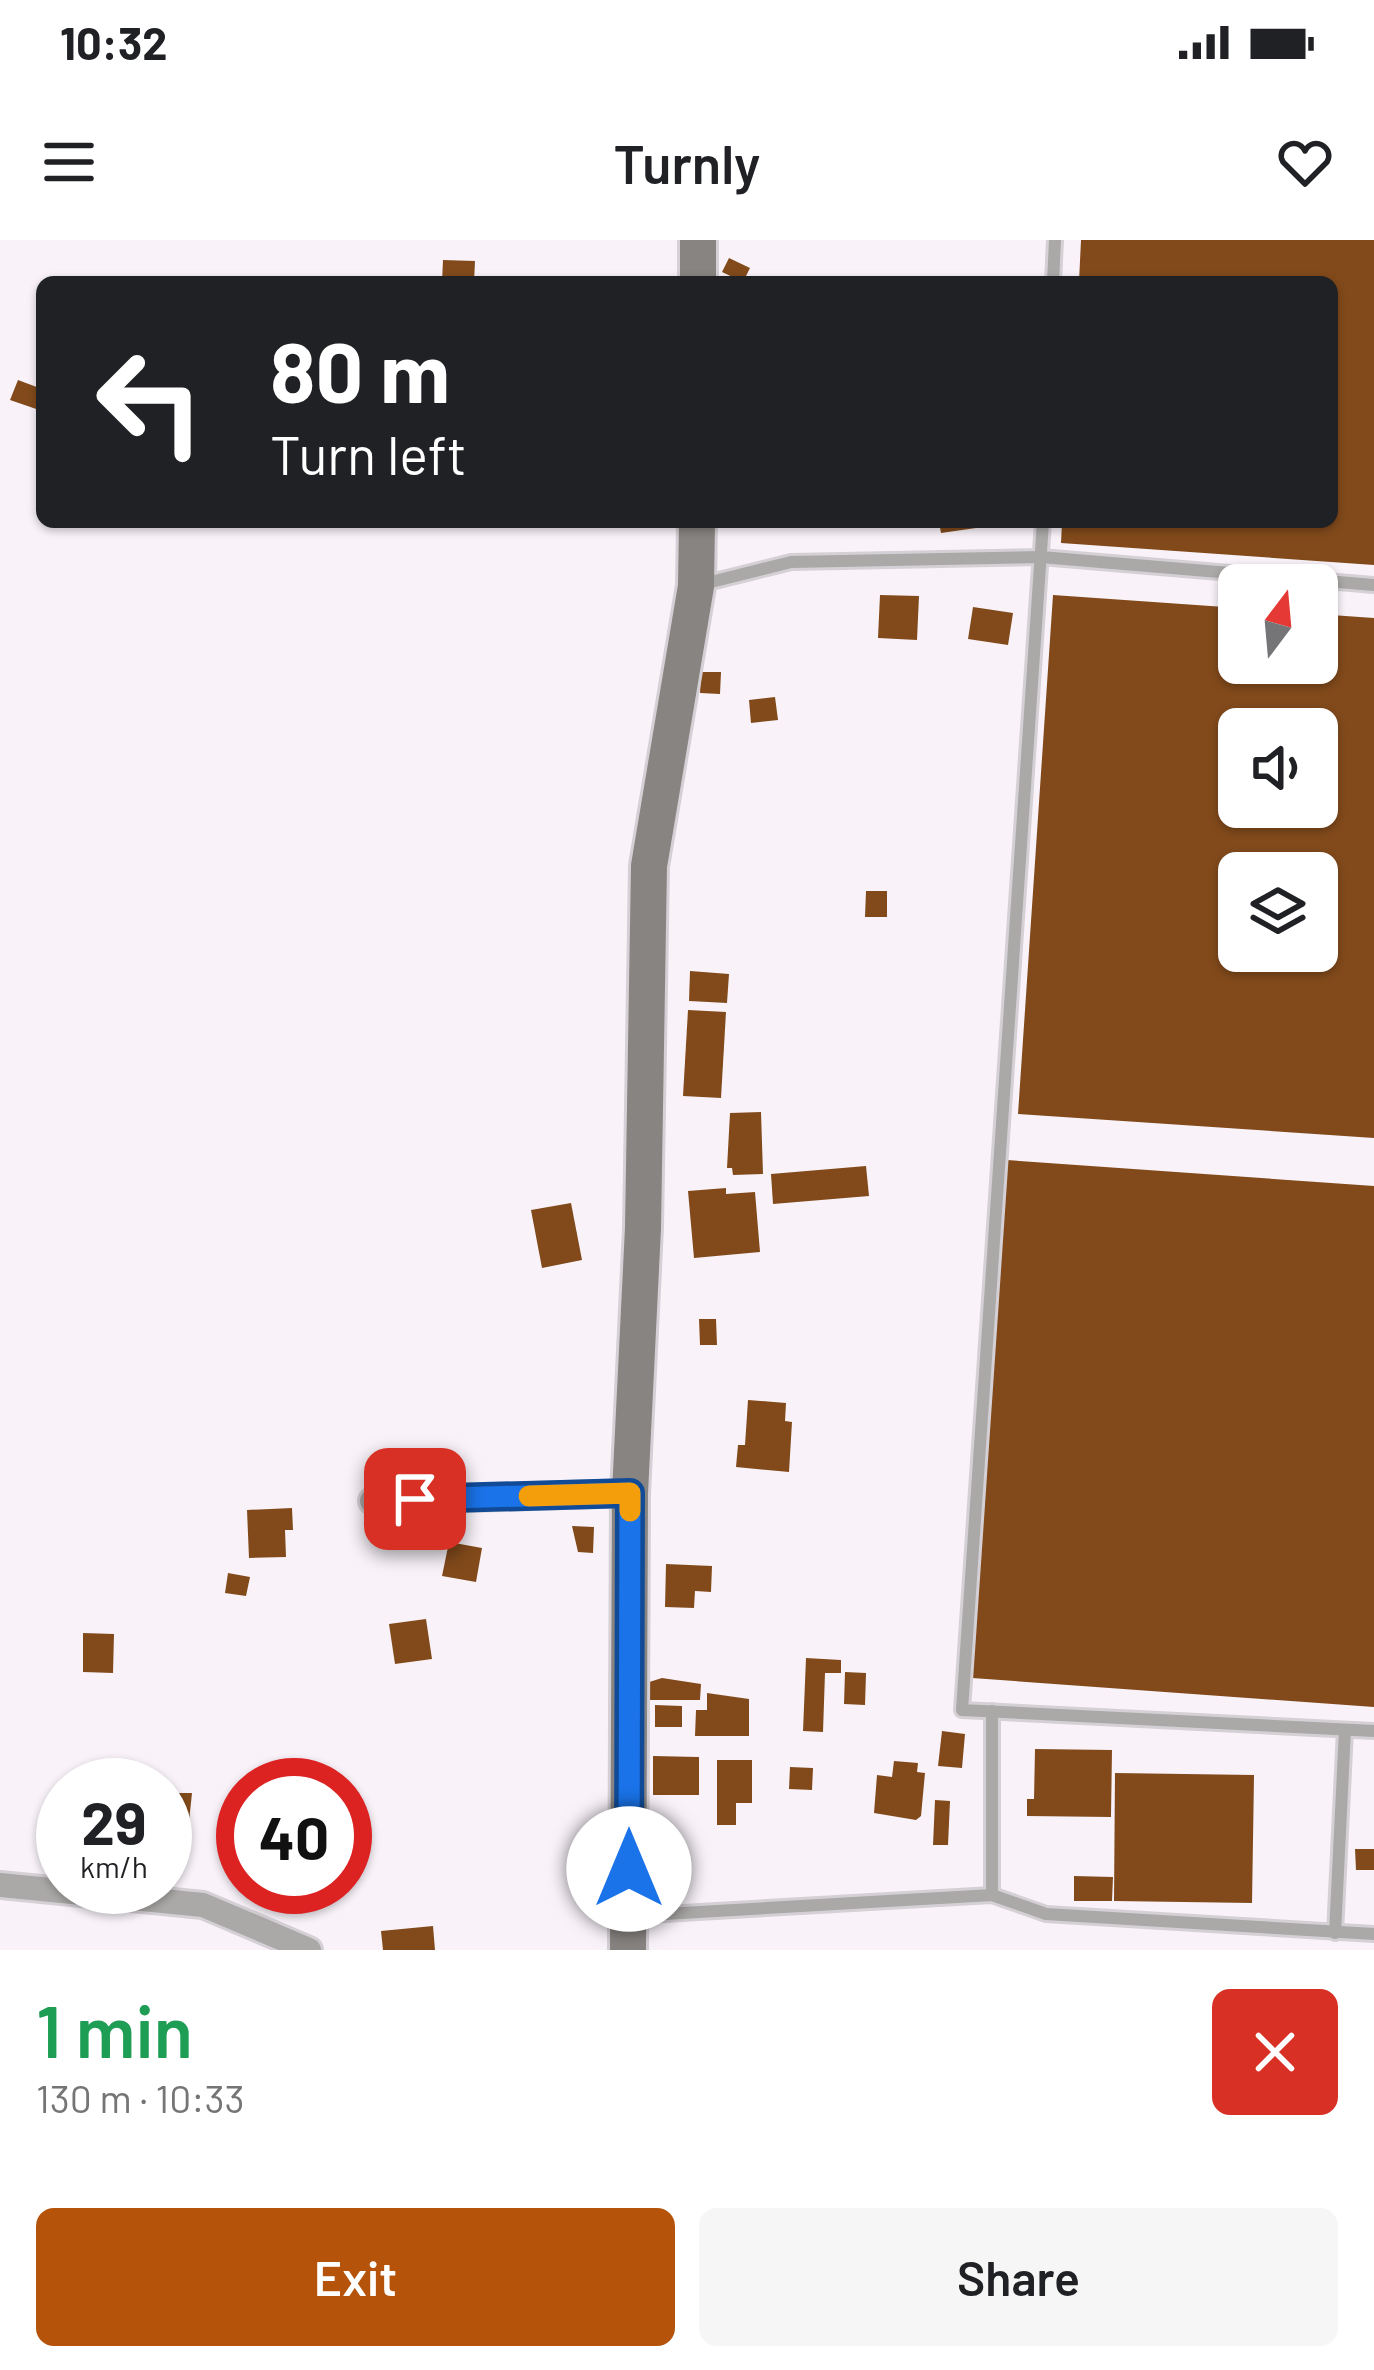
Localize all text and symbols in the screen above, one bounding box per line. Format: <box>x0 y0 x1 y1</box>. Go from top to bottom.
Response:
text: 10:32 <box>60 15 167 69</box>
icon: menu <box>36 129 102 195</box>
icon: heart <box>1272 129 1338 195</box>
text: Turnly <box>614 130 761 195</box>
text: 80 m <box>270 319 450 420</box>
icon: left <box>72 324 228 480</box>
text: Turn left <box>270 421 467 486</box>
north arrow <box>1218 564 1338 684</box>
map controls <box>1218 564 1338 972</box>
button: sound <box>1218 708 1338 828</box>
button: layers <box>1218 852 1338 972</box>
pin <box>364 1448 466 1550</box>
icon: arrive <box>382 1466 448 1532</box>
speed limit sign: 40 <box>216 1758 372 1914</box>
text: 29 <box>81 1785 147 1857</box>
position arrow <box>566 1806 692 1932</box>
text: km/h <box>80 1848 148 1884</box>
text: 1 min <box>36 1986 193 2072</box>
button: close <box>1212 1989 1338 2115</box>
text: 130 m · 10:33 <box>36 2074 245 2121</box>
button: Exit <box>36 2208 675 2346</box>
button: Share <box>699 2208 1338 2346</box>

